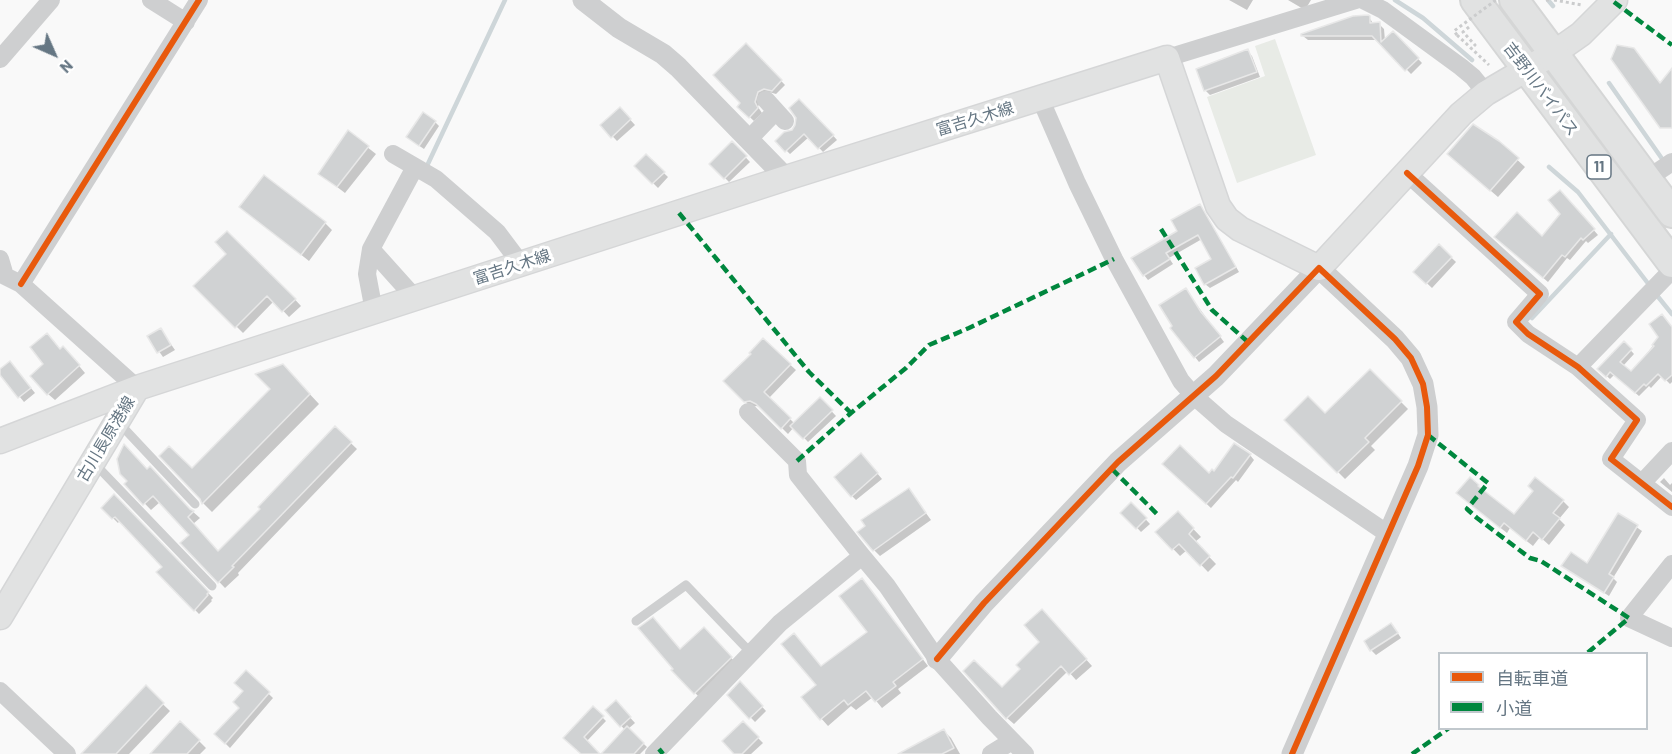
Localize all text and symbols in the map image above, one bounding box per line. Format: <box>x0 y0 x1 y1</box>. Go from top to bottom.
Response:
north arrow <box>24 24 84 84</box>
street label: 吉野川バイパス <box>1500 38 1582 140</box>
text: N <box>57 57 78 78</box>
street label: 富吉久木線 <box>934 98 1016 140</box>
road number: 11 <box>1587 155 1611 179</box>
street label: 富吉久木線 <box>471 246 553 288</box>
street label: 古川長原港線 <box>73 393 139 485</box>
legend <box>1438 652 1648 730</box>
text: 自転車道 <box>1496 667 1568 689</box>
text: 小道 <box>1496 697 1532 719</box>

